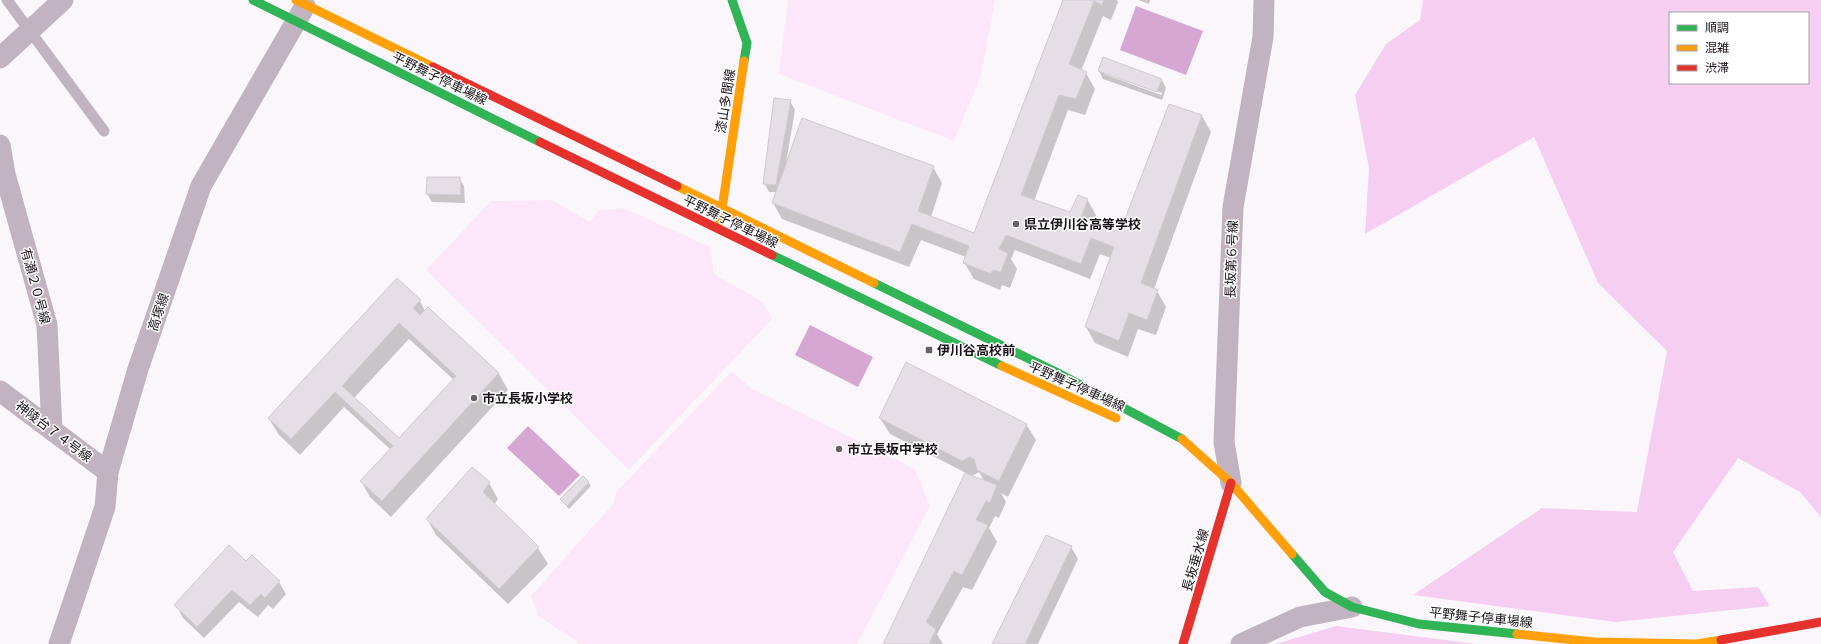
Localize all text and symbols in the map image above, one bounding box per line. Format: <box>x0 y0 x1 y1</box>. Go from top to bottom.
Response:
legend <box>1669 12 1809 84</box>
text: 順調 <box>1705 21 1729 34</box>
text: 混雑 <box>1705 41 1729 54</box>
street label: 平野舞子停車場線 <box>390 49 490 107</box>
text: 渋滞 <box>1705 61 1729 74</box>
street label: 漆山多聞線 <box>713 68 737 134</box>
street label: 平野舞子停車場線 <box>681 192 781 250</box>
place label: 県立伊川谷高等学校 <box>1024 217 1141 231</box>
marker: 県立伊川谷高等学校 <box>1011 219 1021 229</box>
street label: 長坂第６号線 <box>1223 220 1239 298</box>
street label: 有瀬２０号線 <box>19 247 53 325</box>
street label: 高塚線 <box>145 291 171 333</box>
place label: 伊川谷高校前 <box>937 343 1015 357</box>
marker: 伊川谷高校前 <box>924 345 934 355</box>
street label: 平野舞子停車場線 <box>1027 358 1127 414</box>
place label: 市立長坂小学校 <box>482 391 573 405</box>
marker: 市立長坂小学校 <box>469 393 479 403</box>
street label: 神陵台７４号線 <box>13 398 95 464</box>
place label: 市立長坂中学校 <box>847 442 938 456</box>
marker: 市立長坂中学校 <box>834 444 844 454</box>
street label: 長坂垂水線 <box>1179 527 1211 593</box>
street label: 平野舞子停車場線 <box>1429 605 1533 629</box>

